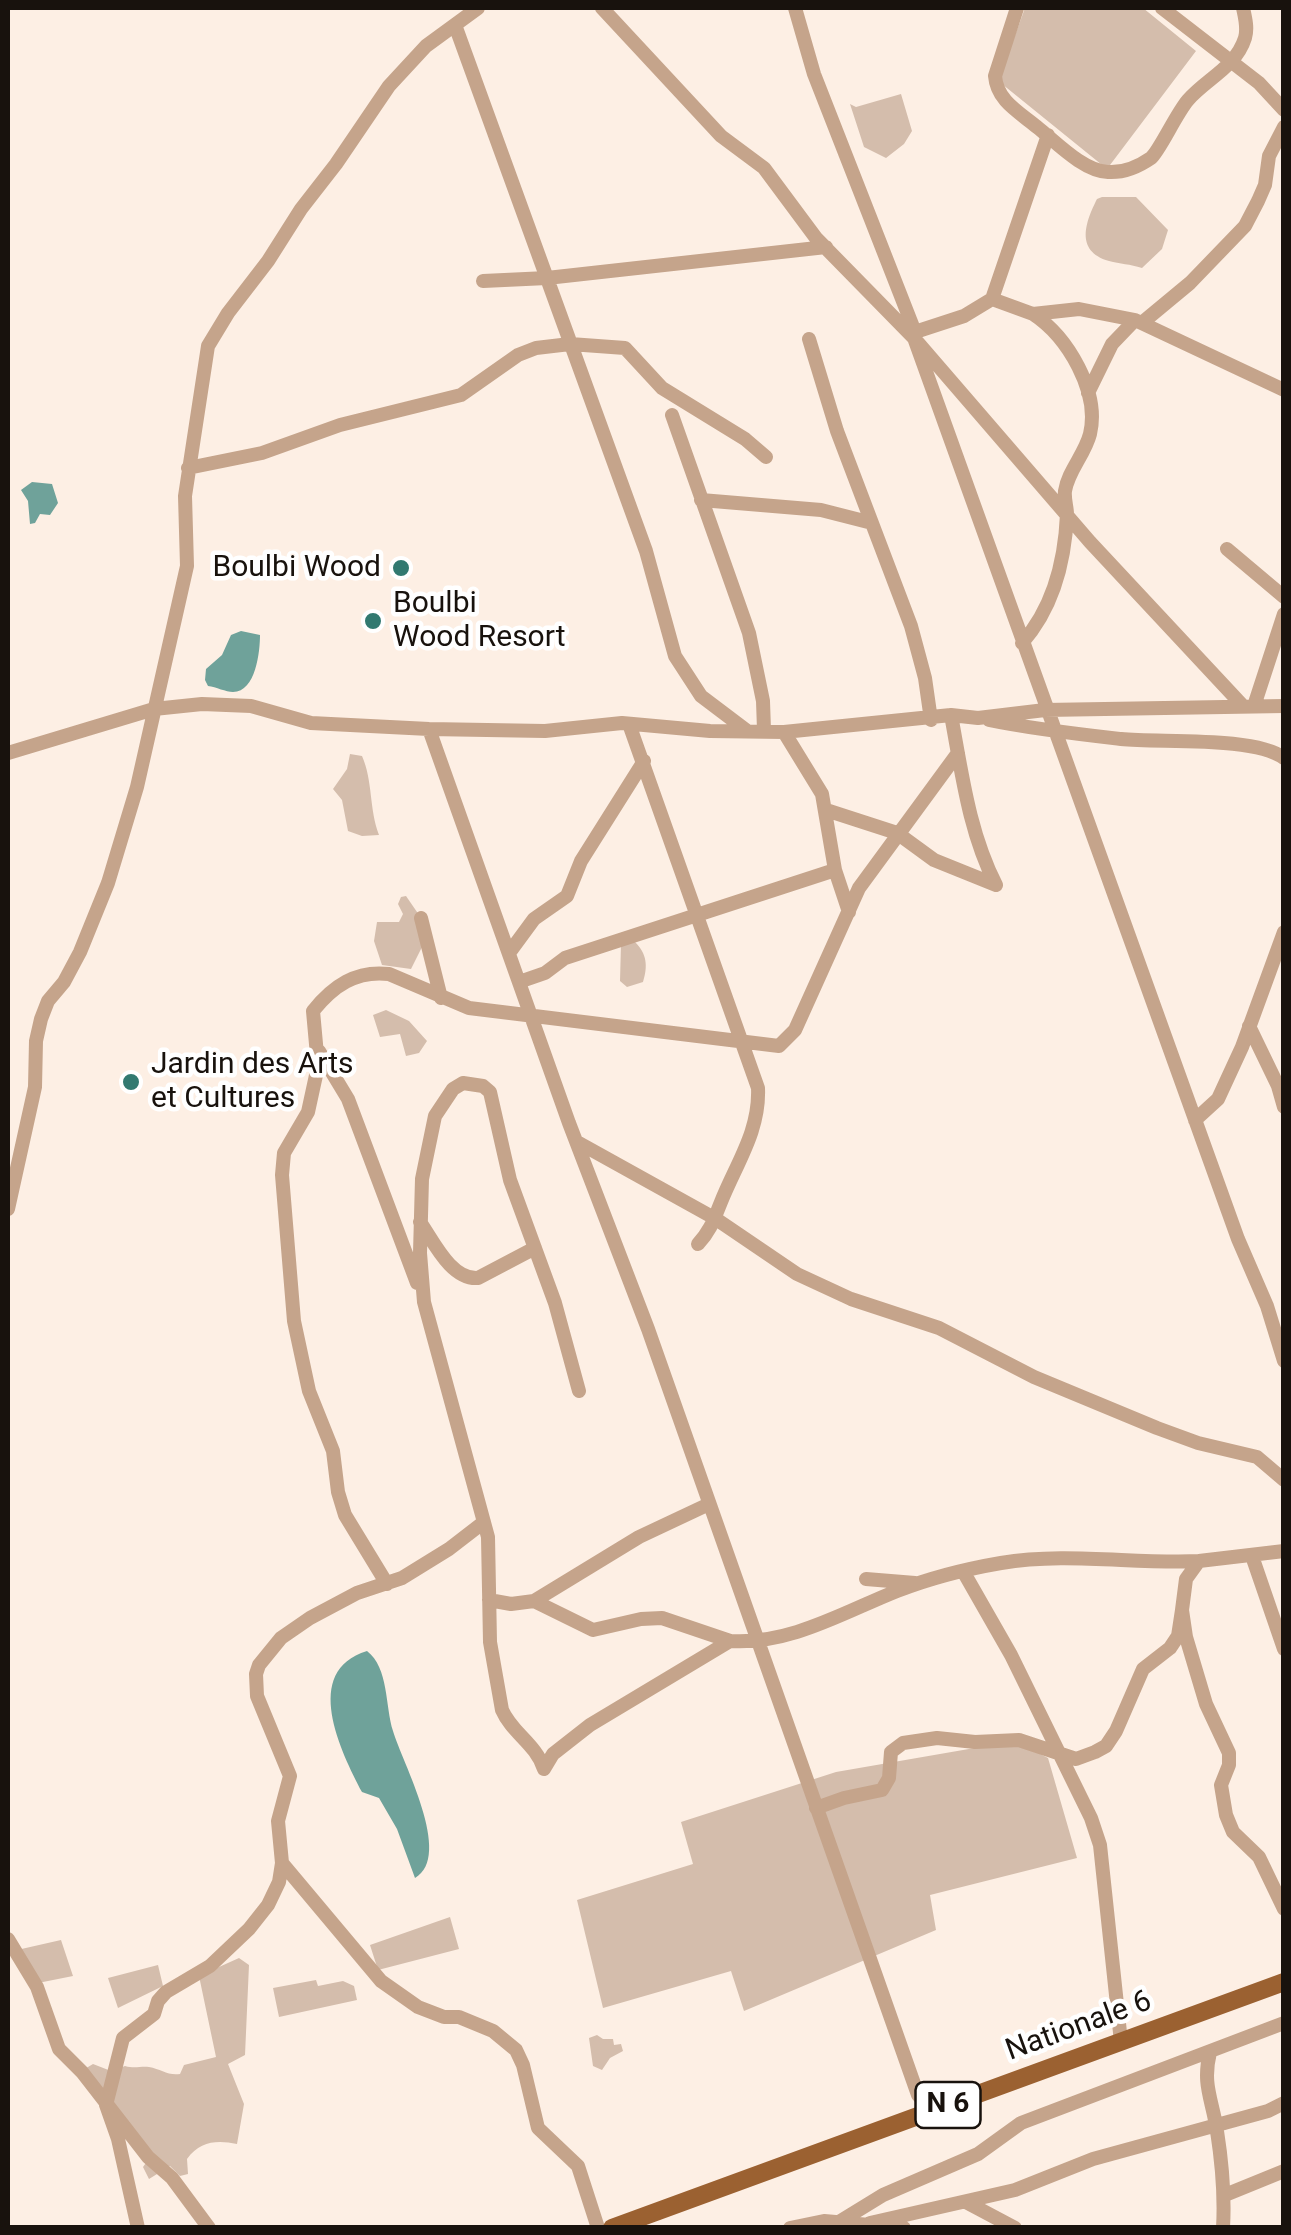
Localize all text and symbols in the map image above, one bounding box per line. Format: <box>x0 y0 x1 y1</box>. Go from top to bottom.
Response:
place label: Boulbi Wood <box>212 550 381 586</box>
marker: Boulbi Wood <box>390 557 412 579</box>
place label: Boulbi Wood Resort <box>393 586 565 656</box>
marker: Boulbi Wood Resort <box>362 610 384 632</box>
place label: Jardin des Arts et Cultures <box>151 1047 354 1118</box>
marker: Jardin des Arts et Cultures <box>120 1071 142 1093</box>
street label: Nationale 6 <box>1001 1984 1157 2070</box>
road number: N 6 <box>916 2082 980 2128</box>

